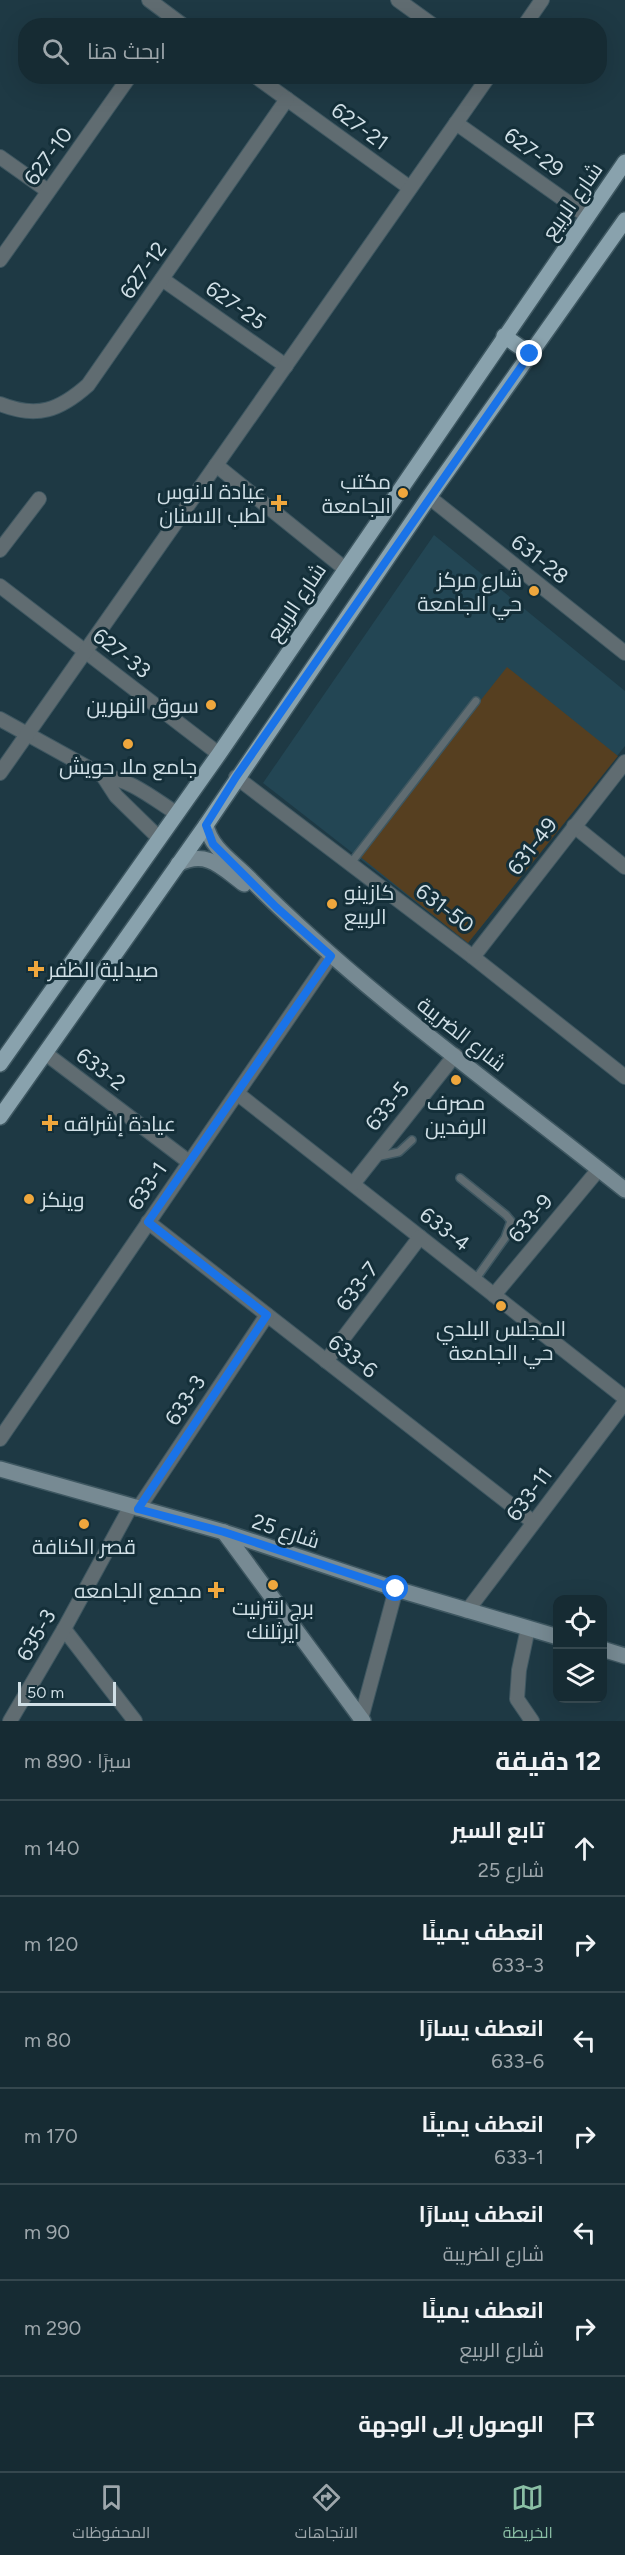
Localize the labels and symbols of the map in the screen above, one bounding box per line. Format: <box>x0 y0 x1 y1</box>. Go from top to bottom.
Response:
street label: 627-21 <box>327 97 393 155</box>
street label: 627-10 <box>19 122 77 190</box>
street label: 627-29 <box>499 122 569 182</box>
street label: شارع الربيع <box>536 158 609 246</box>
street label: 627-12 <box>114 237 172 303</box>
street label: 627-25 <box>201 275 271 335</box>
route end <box>516 340 542 366</box>
place label: مكتب الجامعة <box>322 469 391 518</box>
place label: عيادة لانوس لطب الاسنان <box>157 479 266 529</box>
marker: مكتب الجامعة <box>396 486 410 500</box>
marker: عيادة لانوس لطب الاسنان <box>270 494 288 512</box>
street label: 631-28 <box>507 529 573 589</box>
street label: شارع الربيع <box>261 558 333 647</box>
place label: شارع مركز حي الجامعة <box>417 567 522 620</box>
marker: شارع مركز حي الجامعة <box>527 584 541 598</box>
street label: 627-33 <box>88 623 156 683</box>
place label: سوق النهرين <box>86 693 199 719</box>
marker: سوق النهرين <box>204 698 218 712</box>
marker: جامع ملا حويش <box>121 737 135 751</box>
place label: جامع ملا حويش <box>59 754 197 781</box>
street label: 631-49 <box>502 812 562 880</box>
street label: 631-50 <box>411 878 479 938</box>
place label: كازينو الربيع <box>344 880 394 931</box>
marker: كازينو الربيع <box>325 897 339 911</box>
place label: صيدلية الظفر <box>47 957 159 982</box>
marker: صيدلية الظفر <box>29 962 43 976</box>
street label: شارع الضريبة <box>411 991 512 1078</box>
street label: 633-2 <box>71 1042 131 1096</box>
marker: مصرف الرفدين <box>449 1073 463 1087</box>
street label: 633-5 <box>360 1077 414 1135</box>
place label: مصرف الرفدين <box>425 1090 487 1140</box>
place label: عيادة إشراقه <box>64 1111 176 1137</box>
marker: عيادة إشراقه <box>41 1114 59 1132</box>
street label: 633-1 <box>122 1157 172 1215</box>
place label: وينكز <box>40 1187 84 1212</box>
street label: 633-9 <box>503 1189 557 1247</box>
marker: وينكز <box>22 1192 36 1206</box>
street label: 633-4 <box>415 1202 475 1256</box>
street label: 633-7 <box>331 1257 383 1315</box>
marker: المجلس البلدي حي الجامعة <box>494 1299 508 1313</box>
place label: المجلس البلدي حي الجامعة <box>436 1316 566 1369</box>
street label: 633-6 <box>323 1329 383 1383</box>
street label: 633-3 <box>160 1370 210 1430</box>
street label: 633-11 <box>501 1462 557 1526</box>
street label: شارع 25 <box>248 1508 323 1556</box>
marker: قصر الكنافة <box>77 1517 91 1531</box>
place label: قصر الكنافة <box>32 1534 136 1559</box>
route start <box>382 1575 408 1601</box>
place label: مجمع الجامعه <box>74 1578 202 1605</box>
marker: برج انترنيت ايرثلنك <box>266 1578 280 1592</box>
marker: مجمع الجامعه <box>207 1581 225 1599</box>
place label: برج انترنيت ايرثلنك <box>232 1595 314 1644</box>
street label: 635-3 <box>11 1605 61 1665</box>
scale bar <box>18 1679 116 1706</box>

